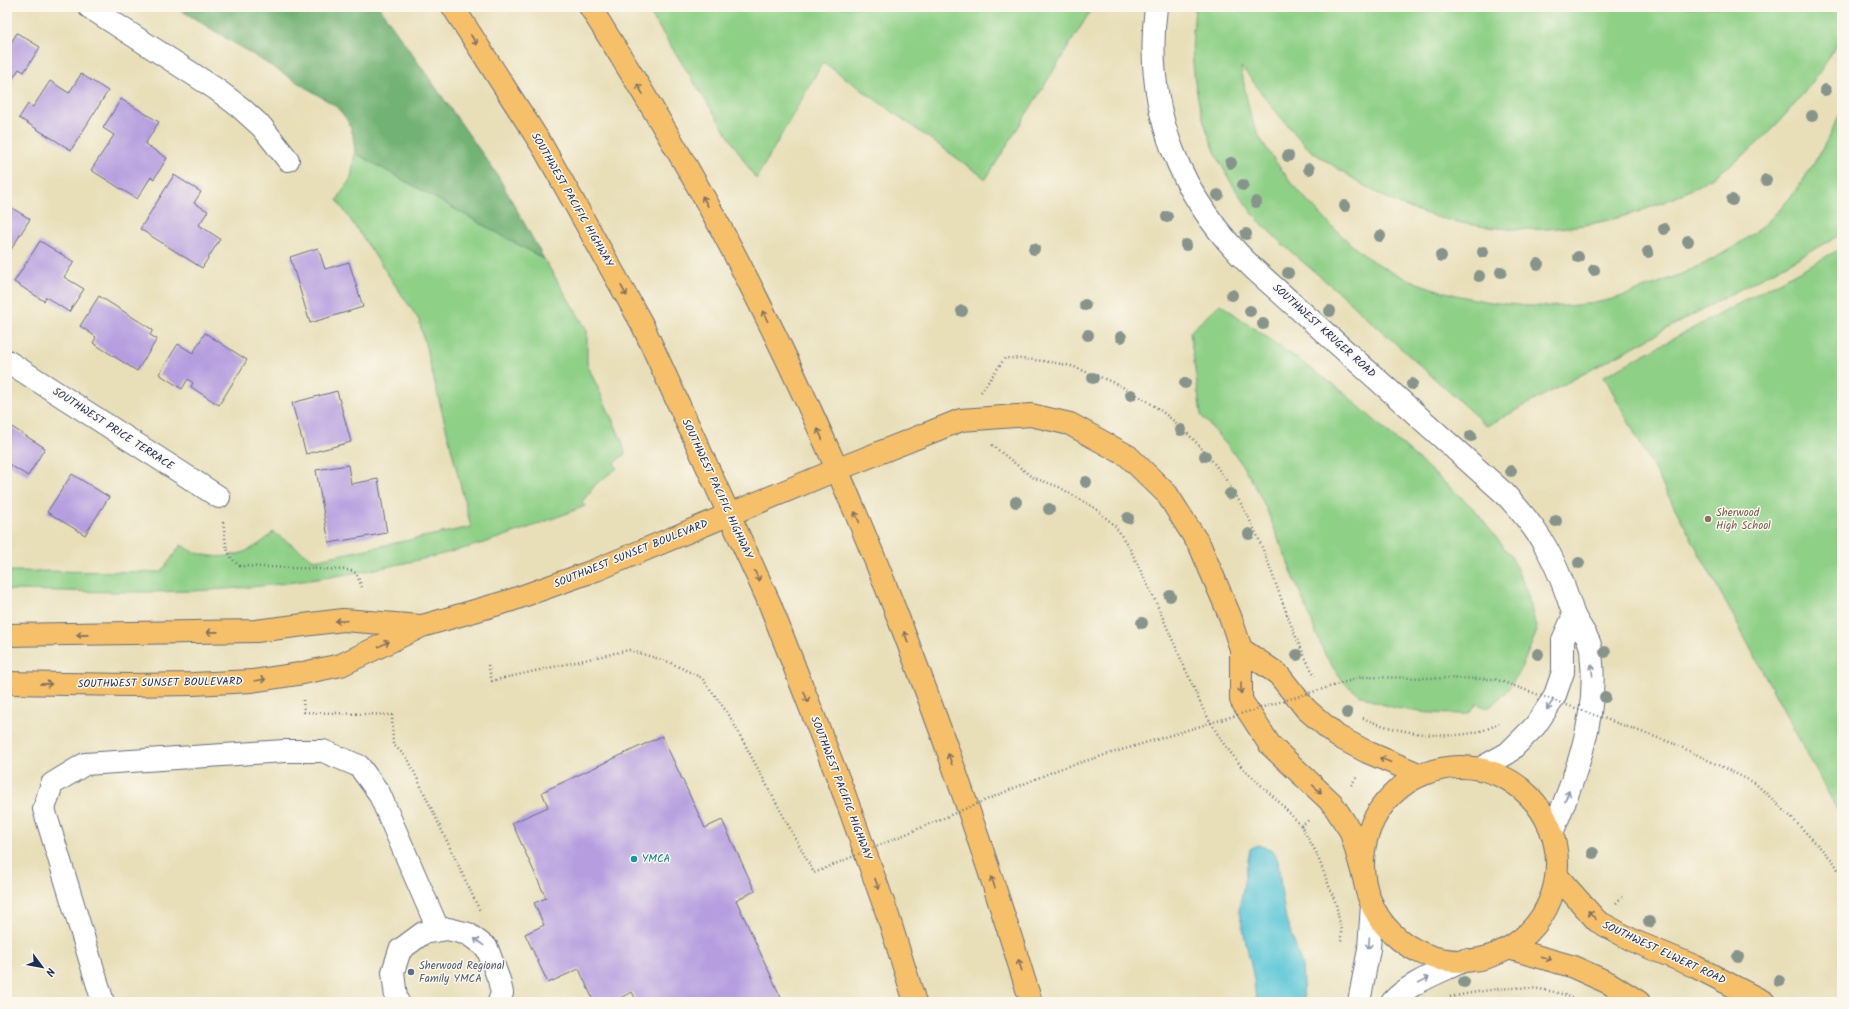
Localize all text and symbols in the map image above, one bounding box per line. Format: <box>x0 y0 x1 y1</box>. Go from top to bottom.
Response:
one-way arrow <box>470 34 478 45</box>
one-way arrow <box>636 83 644 95</box>
street label: SOUTHWEST PACIFIC HIGHWAY <box>526 129 618 271</box>
one-way arrow <box>701 195 709 207</box>
street label: SOUTHWEST KRUGER ROAD <box>1268 279 1380 383</box>
one-way arrow <box>621 285 629 297</box>
one-way arrow <box>761 311 768 323</box>
street label: SOUTHWEST PRICE TERRACE <box>49 383 178 475</box>
street label: SOUTHWEST PACIFIC HIGHWAY <box>677 416 758 563</box>
one-way arrow <box>816 429 823 441</box>
place label: Sherwood High School <box>1716 504 1771 535</box>
one-way arrow <box>853 511 860 523</box>
marker: Sherwood High School <box>1703 514 1713 524</box>
street label: SOUTHWEST SUNSET BOULEVARD <box>551 515 711 593</box>
one-way arrow <box>754 570 761 582</box>
one-way arrow <box>335 618 348 625</box>
one-way arrow <box>206 628 219 636</box>
one-way arrow <box>76 631 89 639</box>
one-way arrow <box>902 631 910 643</box>
one-way arrow <box>377 640 389 647</box>
one-way arrow <box>1589 664 1596 677</box>
street label: SOUTHWEST SUNSET BOULEVARD <box>77 673 243 693</box>
one-way arrow <box>253 676 266 684</box>
one-way arrow <box>39 680 52 688</box>
one-way arrow <box>1237 681 1245 694</box>
one-way arrow <box>803 690 811 702</box>
one-way arrow <box>1545 699 1553 711</box>
street label: SOUTHWEST PACIFIC HIGHWAY <box>805 713 877 863</box>
one-way arrow <box>946 754 954 766</box>
one-way arrow <box>1379 755 1391 763</box>
one-way arrow <box>1312 784 1322 794</box>
one-way arrow <box>1564 790 1571 803</box>
place label: YMCA <box>642 850 671 868</box>
marker: YMCA <box>629 854 639 864</box>
one-way arrow <box>989 876 996 889</box>
one-way arrow <box>873 877 881 889</box>
one-way arrow <box>1587 910 1597 920</box>
street label: SOUTHWEST ELWERT ROAD <box>1599 916 1729 990</box>
one-way arrow <box>1366 936 1373 949</box>
one-way arrow <box>474 938 485 946</box>
north arrow <box>22 947 62 987</box>
one-way arrow <box>1539 955 1552 962</box>
place label: Sherwood Regional Family YMCA <box>419 957 505 988</box>
one-way arrow <box>1015 959 1023 971</box>
text: N <box>40 964 59 980</box>
marker: Sherwood Regional Family YMCA <box>406 967 416 977</box>
one-way arrow <box>1418 976 1430 983</box>

